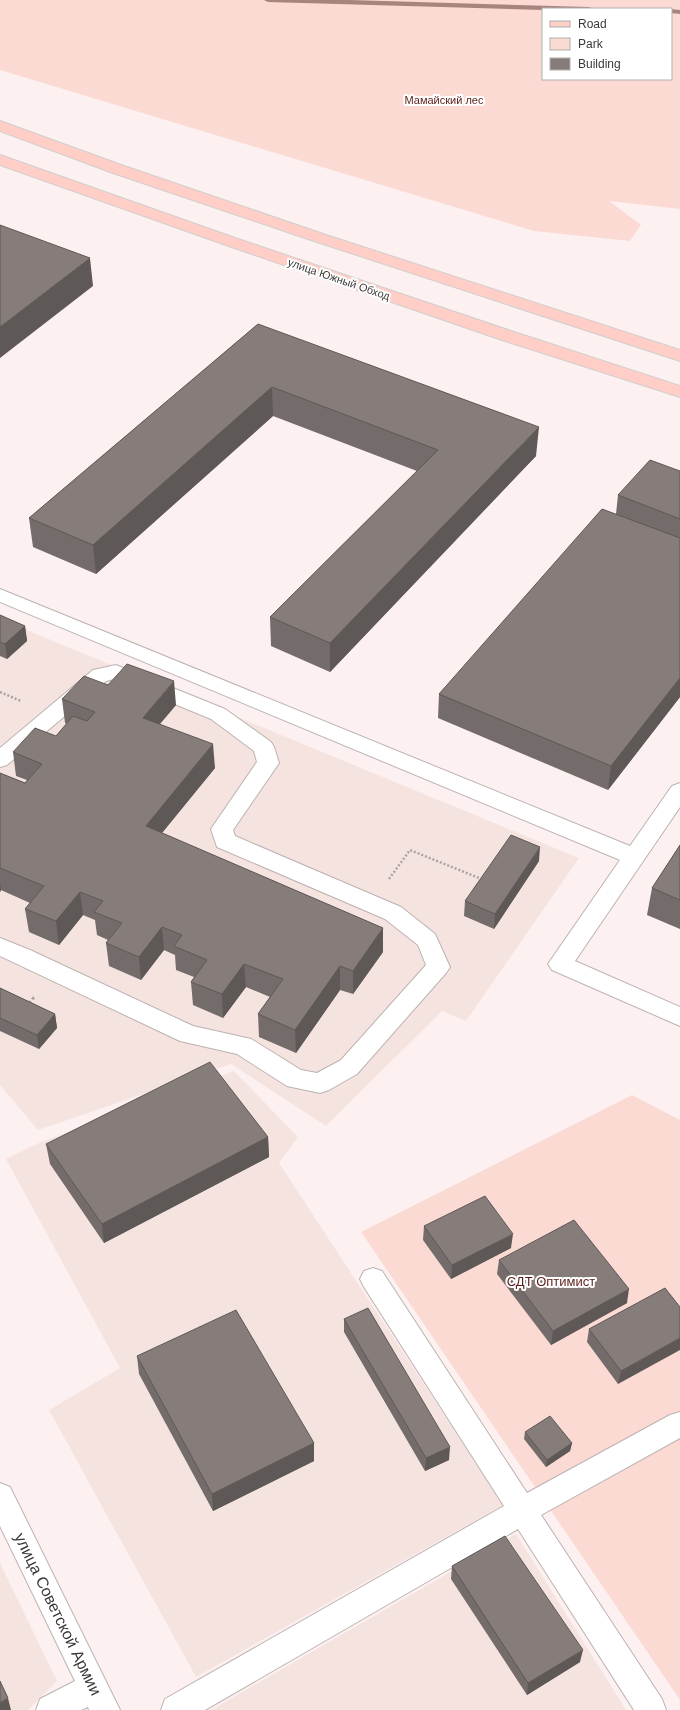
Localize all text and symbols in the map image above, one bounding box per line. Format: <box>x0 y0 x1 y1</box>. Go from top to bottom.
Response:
legend <box>542 8 672 80</box>
text: Road <box>578 17 607 31</box>
text: Park <box>578 37 604 51</box>
text: Building <box>578 57 621 71</box>
park label: Мамайский лес <box>405 94 484 106</box>
street label: улица Южный Обход <box>286 256 392 302</box>
park label: СДТ Оптимист <box>507 1274 595 1289</box>
street label: улица Советской Армии <box>11 1530 105 1698</box>

